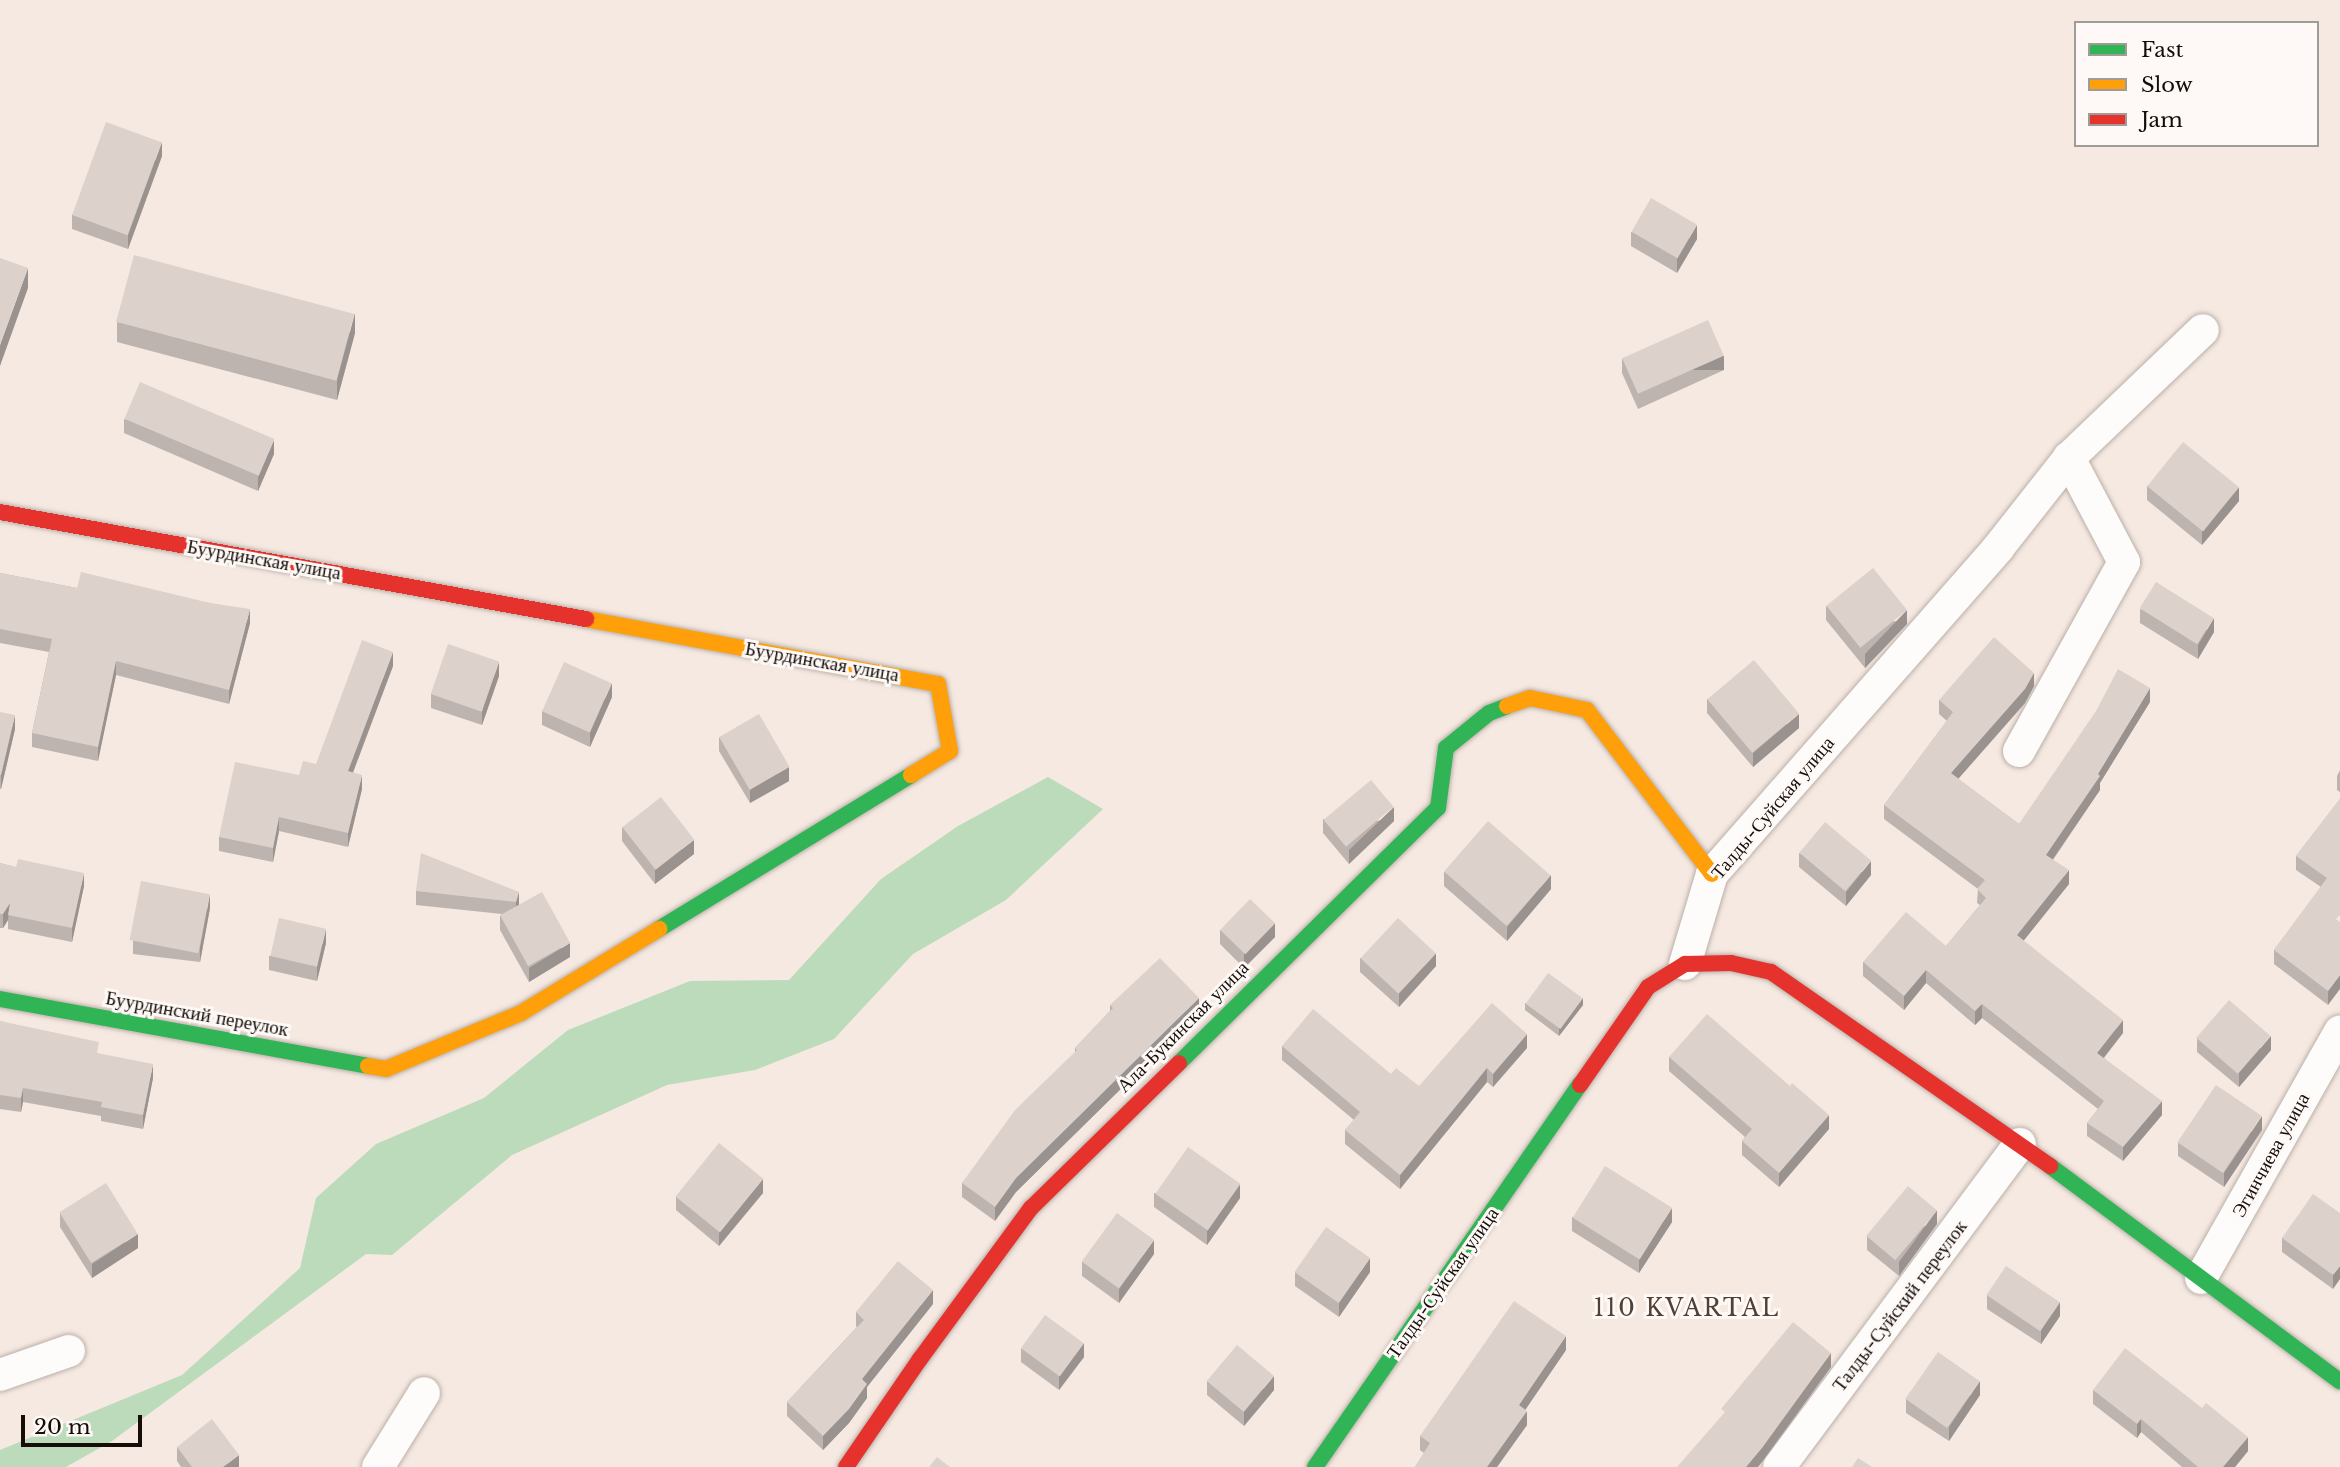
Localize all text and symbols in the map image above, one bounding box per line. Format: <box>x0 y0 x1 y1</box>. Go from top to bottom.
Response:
legend <box>2074 21 2319 147</box>
text: Fast <box>2141 37 2183 63</box>
text: Slow <box>2141 72 2193 98</box>
text: Jam <box>2141 107 2183 133</box>
street label: Буурдинская улица <box>185 535 343 585</box>
street label: Буурдинская улица <box>743 637 901 687</box>
street label: Талды-Суйская улица <box>1707 732 1839 884</box>
street label: Ала-Букинская улица <box>1112 956 1254 1098</box>
street label: Буурдинский переулок <box>104 987 290 1041</box>
street label: Эгинчиева улица <box>2227 1089 2315 1221</box>
street label: Талды-Суйская улица <box>1382 1203 1504 1363</box>
street label: Талды-Суйский переулок <box>1828 1216 1972 1396</box>
district label: 110 KVARTAL <box>1595 1294 1779 1322</box>
scale bar <box>24 1400 145 1444</box>
text: 20 m <box>34 1414 91 1440</box>

